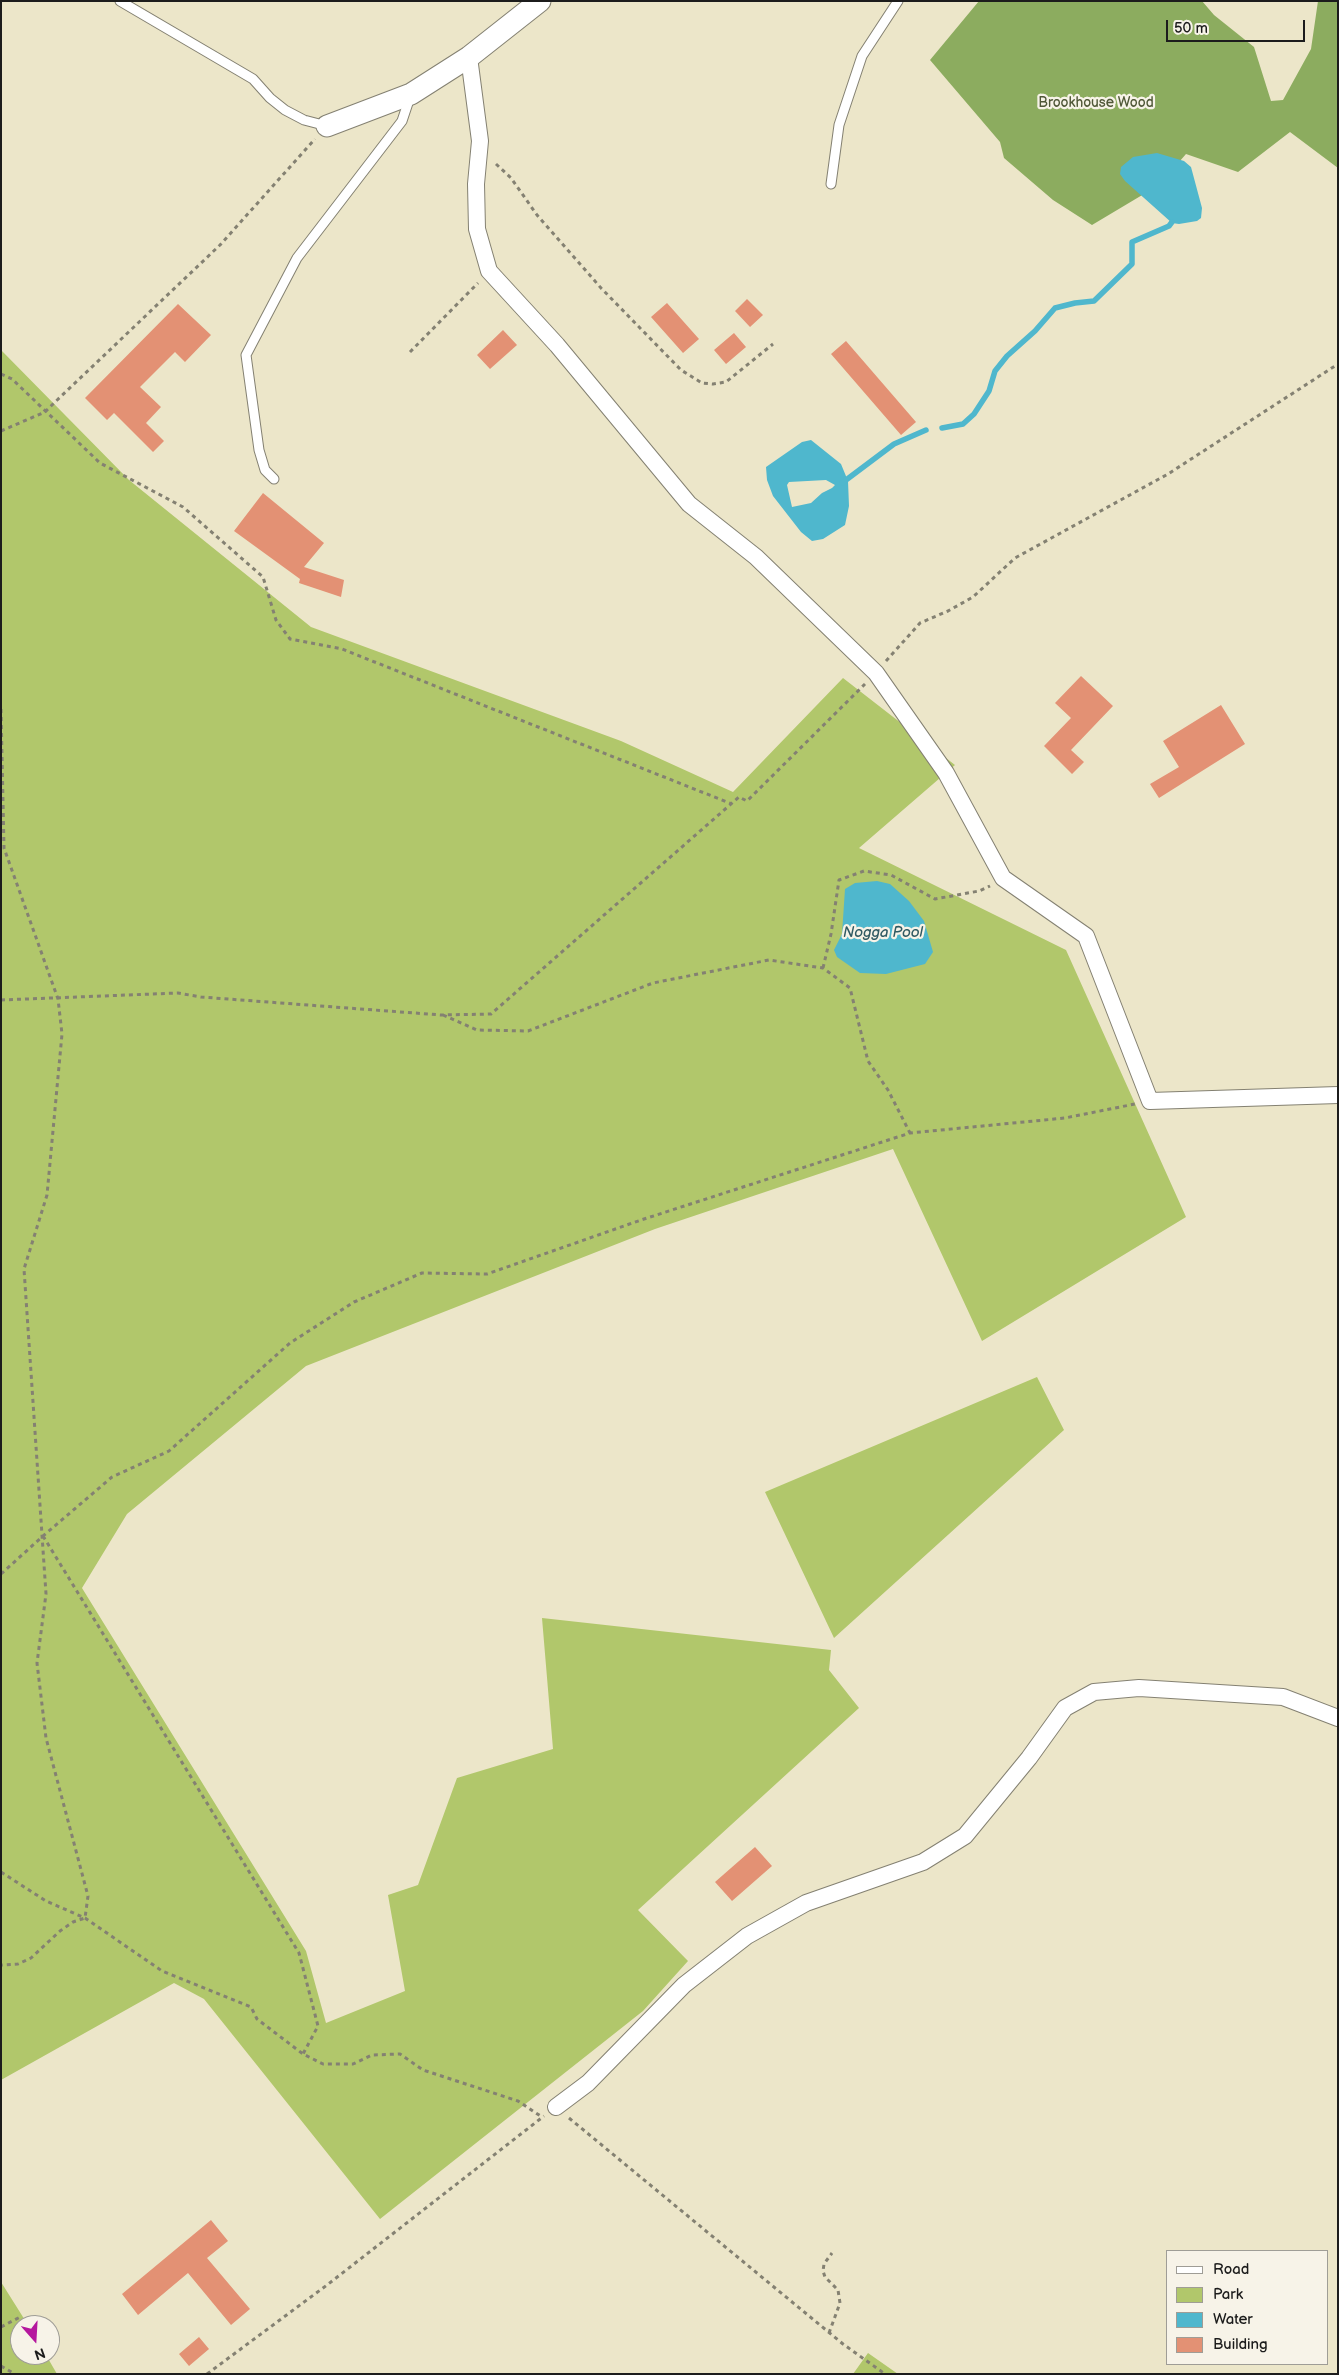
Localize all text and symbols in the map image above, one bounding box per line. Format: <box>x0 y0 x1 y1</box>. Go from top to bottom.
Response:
scale bar <box>1169 10 1308 42</box>
text: 50 m <box>1174 19 1208 38</box>
park label: Brookhouse Wood <box>1038 95 1154 111</box>
water label: Nogga Pool <box>843 924 923 942</box>
legend <box>1166 2250 1329 2365</box>
text: Road <box>1213 2260 1249 2279</box>
text: Park <box>1213 2285 1243 2304</box>
text: Water <box>1213 2310 1253 2329</box>
north arrow <box>10 2315 60 2365</box>
text: Building <box>1213 2335 1268 2354</box>
text: N <box>32 2344 47 2363</box>

